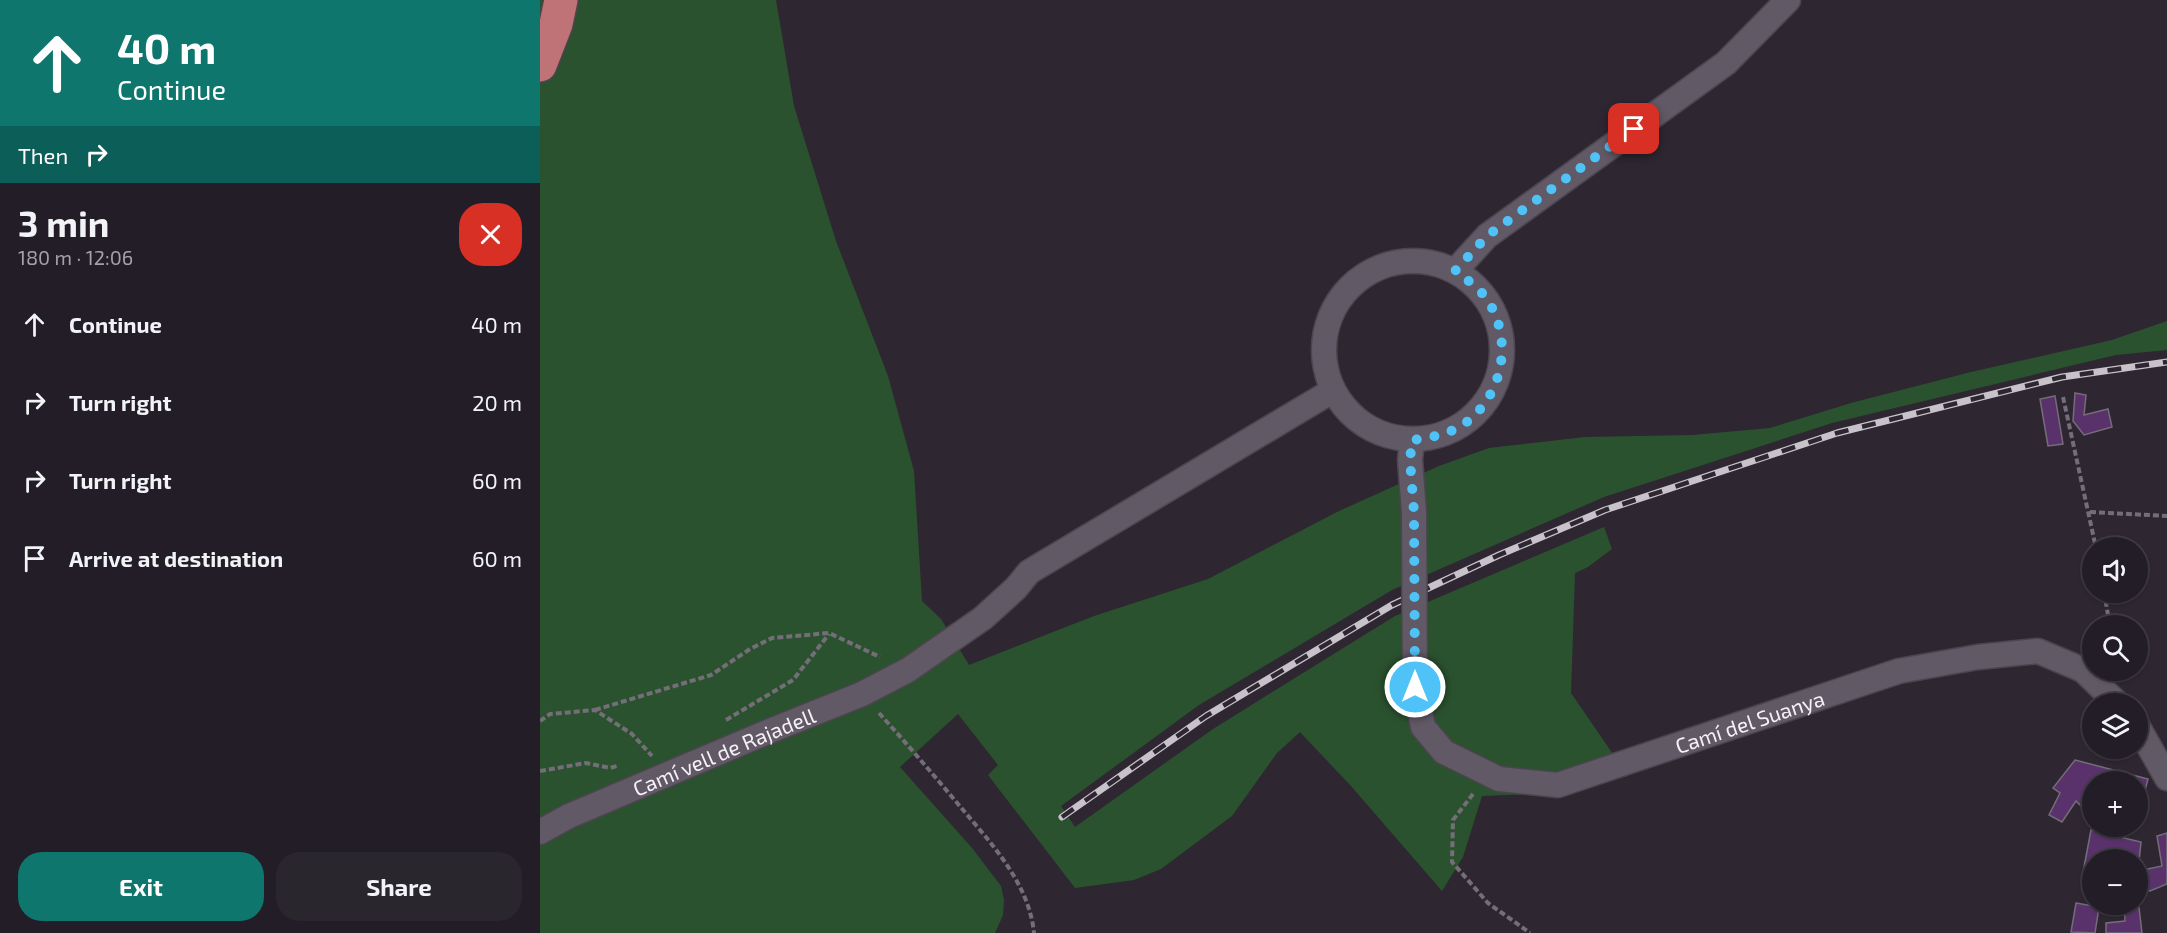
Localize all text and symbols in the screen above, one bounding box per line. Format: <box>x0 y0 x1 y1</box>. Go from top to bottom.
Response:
text: 40 m <box>117 22 216 72</box>
icon: ahead <box>18 24 96 102</box>
text: Continue <box>117 73 226 105</box>
pin <box>1608 103 1659 154</box>
icon: arrive <box>1617 112 1650 145</box>
icon: right <box>80 138 113 171</box>
text: Then <box>18 142 68 168</box>
text: 3 min <box>18 201 109 244</box>
button: close <box>459 203 522 266</box>
text: 180 m · 12:06 <box>18 245 133 269</box>
icon: ahead <box>18 308 51 341</box>
text: Continue <box>69 311 162 337</box>
text: 40 m <box>471 311 522 337</box>
icon: right <box>18 386 51 419</box>
text: Turn right <box>69 389 171 415</box>
text: 20 m <box>472 389 522 415</box>
icon: right <box>18 464 51 497</box>
text: Turn right <box>69 467 171 493</box>
text: 60 m <box>472 467 522 493</box>
map controls <box>2082 537 2148 915</box>
button: sound <box>2082 537 2148 603</box>
icon: arrive <box>18 542 51 575</box>
text: Arrive at destination <box>69 545 283 571</box>
text: 60 m <box>472 545 522 571</box>
button: search <box>2082 615 2148 681</box>
position arrow <box>1383 655 1447 719</box>
street label: Camí del Suanya <box>1672 684 1827 757</box>
button: layers <box>2082 693 2148 759</box>
street label: Camí vell de Rajadell <box>629 701 819 800</box>
button: + <box>2082 771 2148 837</box>
button: − <box>2082 849 2148 915</box>
button: Exit <box>18 852 264 921</box>
button: Share <box>276 852 522 921</box>

